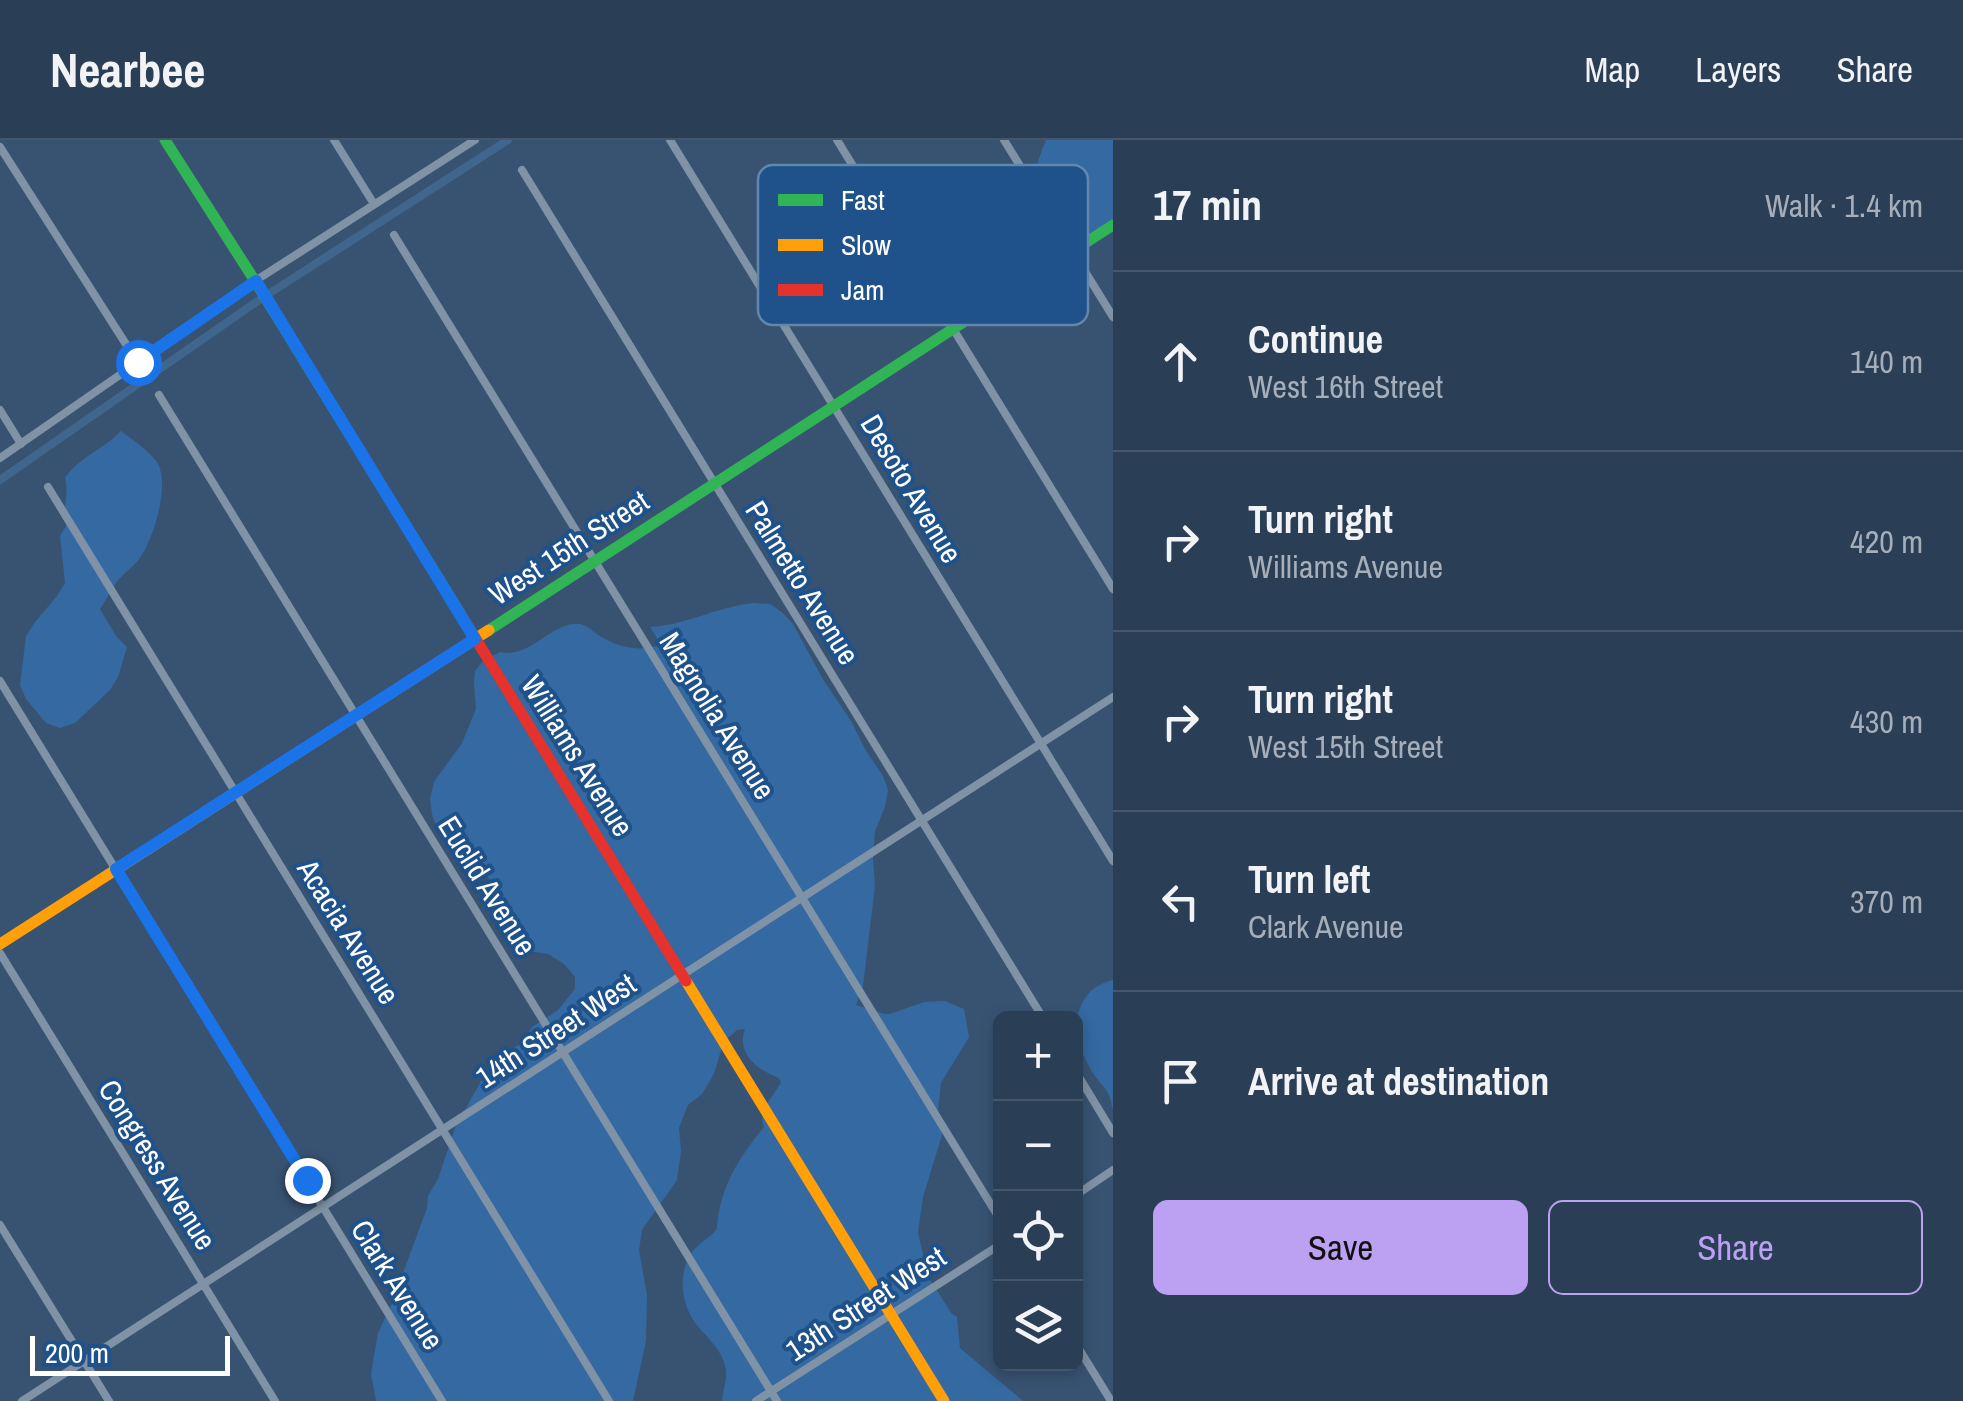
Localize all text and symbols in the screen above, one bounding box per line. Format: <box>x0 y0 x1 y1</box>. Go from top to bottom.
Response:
text: Nearbee <box>50 37 205 102</box>
text: Map <box>1584 46 1640 93</box>
text: Layers <box>1695 46 1781 93</box>
text: Share <box>1836 46 1913 93</box>
legend <box>758 165 1088 325</box>
text: 17 min <box>1153 177 1262 233</box>
text: Fast <box>841 181 885 219</box>
text: Walk · 1.4 km <box>1765 184 1923 227</box>
text: Slow <box>841 226 891 264</box>
text: Jam <box>841 271 884 309</box>
text: Continue <box>1248 314 1383 365</box>
icon: ahead <box>1153 334 1208 389</box>
route start <box>116 340 162 386</box>
text: 140 m <box>1850 340 1923 383</box>
text: West 16th Street <box>1248 365 1443 408</box>
street label: Desoto Avenue <box>852 407 972 570</box>
street label: West 15th Street <box>481 481 656 614</box>
street label: Palmetto Avenue <box>737 493 869 672</box>
text: Turn right <box>1248 494 1393 545</box>
icon: right <box>1153 514 1208 569</box>
text: 420 m <box>1850 520 1923 563</box>
text: Williams Avenue <box>1248 545 1443 588</box>
street label: Magnolia Avenue <box>651 624 785 807</box>
street label: Williams Avenue <box>512 667 643 844</box>
text: Turn right <box>1248 674 1393 725</box>
icon: right <box>1153 694 1208 749</box>
text: 430 m <box>1850 700 1923 743</box>
text: West 15th Street <box>1248 725 1443 768</box>
street label: Euclid Avenue <box>429 808 546 963</box>
street label: Acacia Avenue <box>288 851 409 1011</box>
text: Turn left <box>1248 854 1370 905</box>
icon: left <box>1153 874 1208 929</box>
text: 370 m <box>1850 880 1923 923</box>
text: Clark Avenue <box>1248 905 1404 948</box>
street label: 14th Street West <box>468 964 643 1097</box>
map controls <box>993 1011 1083 1371</box>
button: + <box>993 1011 1083 1101</box>
icon: arrive <box>1153 1054 1208 1109</box>
text: Arrive at destination <box>1248 1056 1549 1107</box>
street label: Congress Avenue <box>90 1072 226 1257</box>
button: − <box>993 1101 1083 1191</box>
route end <box>285 1158 331 1204</box>
button: locate <box>993 1191 1083 1281</box>
button: Save <box>1153 1200 1528 1295</box>
button: Share <box>1548 1200 1923 1295</box>
street label: Clark Avenue <box>342 1212 453 1357</box>
street label: 13th Street West <box>778 1237 953 1370</box>
button: layers <box>993 1281 1083 1371</box>
scale bar <box>30 1331 230 1376</box>
text: 200 m <box>45 1334 109 1372</box>

